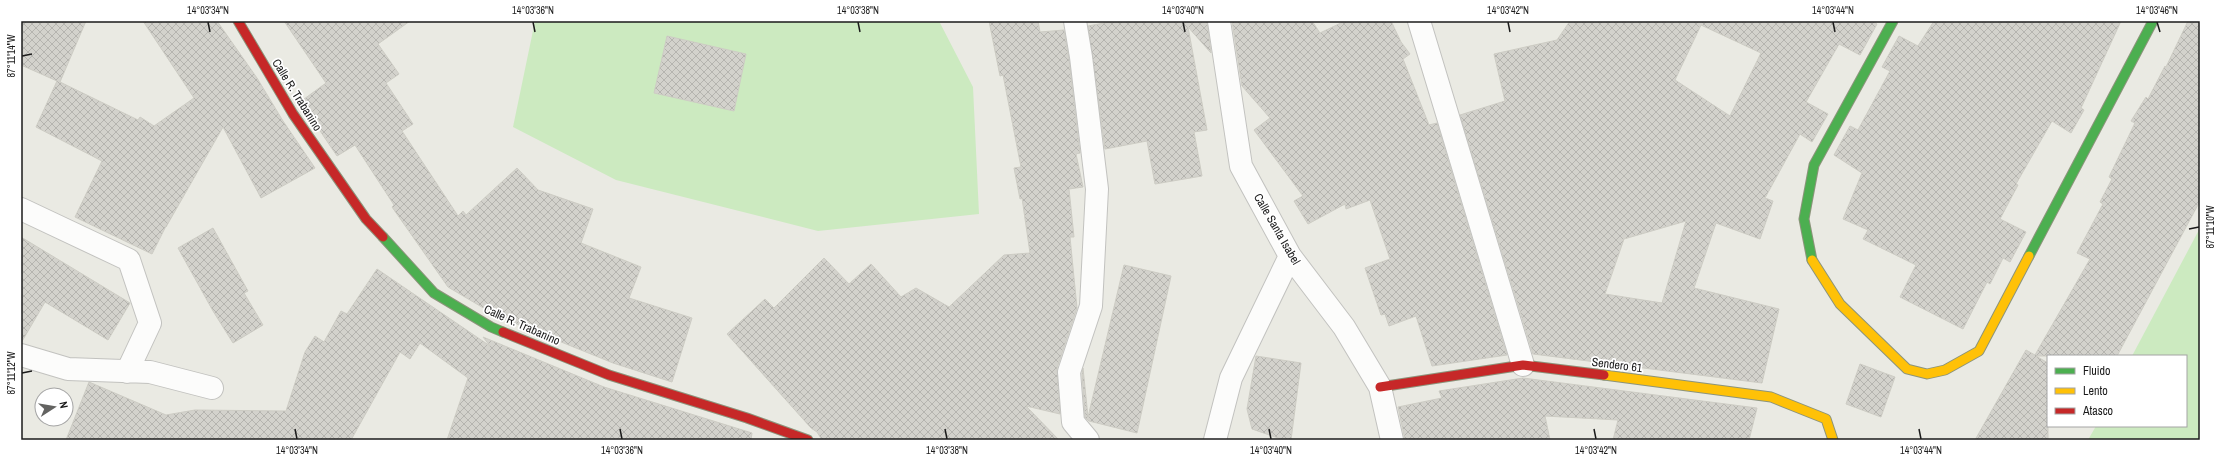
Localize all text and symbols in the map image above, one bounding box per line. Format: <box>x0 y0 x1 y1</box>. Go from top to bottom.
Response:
text: 14°03'34"N <box>187 4 229 17</box>
text: 14°03'36"N <box>512 4 554 17</box>
text: 14°03'38"N <box>837 4 879 17</box>
text: 14°03'40"N <box>1162 4 1204 17</box>
text: 14°03'42"N <box>1487 4 1529 17</box>
text: 14°03'44"N <box>1812 4 1854 17</box>
text: 14°03'46"N <box>2136 4 2178 17</box>
text: 87°11'14"W <box>5 34 18 77</box>
street label: Calle R. Trabanino <box>268 56 326 134</box>
street label: Calle Santa Isabel <box>1250 190 1304 268</box>
text: 87°11'10"W <box>2204 205 2217 248</box>
street label: Calle R. Trabanino <box>481 301 563 349</box>
text: 87°11'12"W <box>5 351 18 394</box>
street label: Sendero 61 <box>1591 354 1644 376</box>
legend <box>2047 355 2187 427</box>
text: Fluido <box>2083 363 2110 379</box>
text: Lento <box>2083 383 2108 399</box>
north arrow <box>34 387 74 427</box>
text: N <box>56 400 71 410</box>
text: Atasco <box>2082 403 2113 419</box>
text: 14°03'34"N <box>276 444 318 457</box>
text: 14°03'36"N <box>601 444 643 457</box>
text: 14°03'38"N <box>926 444 968 457</box>
text: 14°03'40"N <box>1250 444 1292 457</box>
text: 14°03'42"N <box>1575 444 1617 457</box>
text: 14°03'44"N <box>1900 444 1942 457</box>

